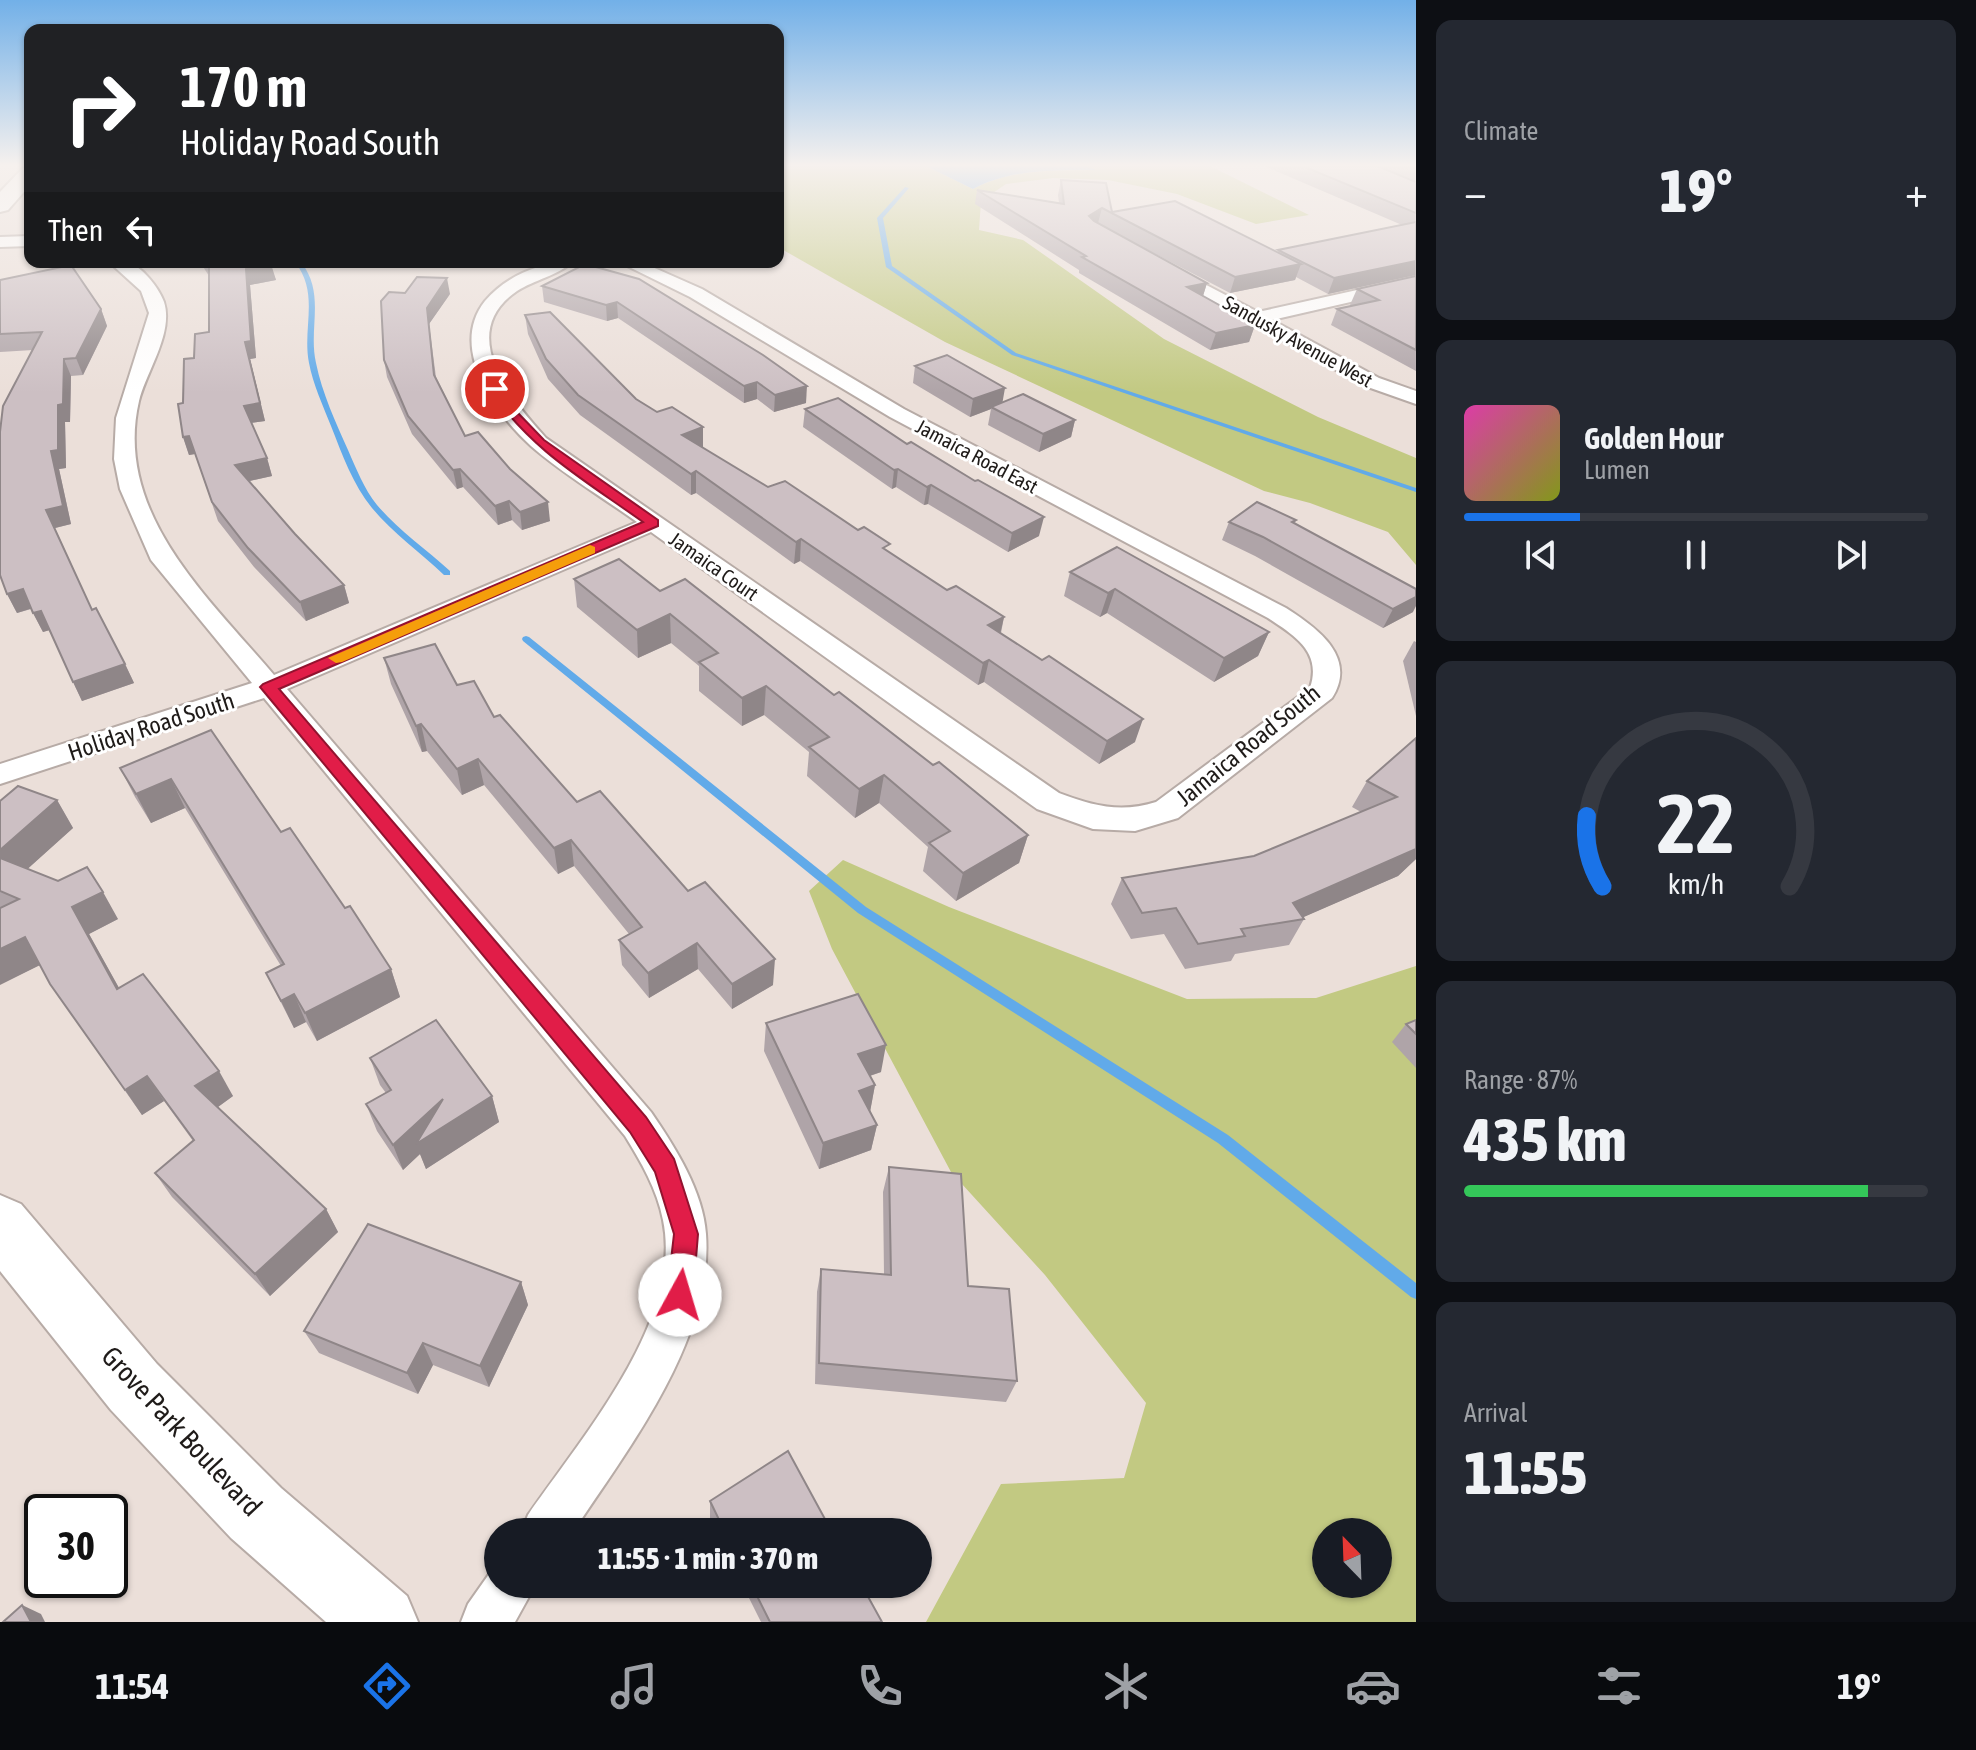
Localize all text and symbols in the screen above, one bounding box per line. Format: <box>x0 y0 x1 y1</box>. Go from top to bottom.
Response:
text: 170 m <box>180 55 307 119</box>
icon: right <box>48 56 152 160</box>
text: Climate <box>1464 116 1538 146</box>
text: Holiday Road South <box>180 121 440 163</box>
text: 19° <box>1660 156 1732 225</box>
text: − <box>1464 166 1487 216</box>
text: + <box>1905 166 1928 216</box>
icon: left <box>119 208 163 252</box>
text: Then <box>48 213 103 247</box>
street label: Sandusky Avenue West <box>1219 290 1377 392</box>
pin <box>461 355 529 423</box>
icon: arrive <box>473 367 517 411</box>
street label: Jamaica Road East <box>912 414 1042 498</box>
text: Golden Hour <box>1584 421 1723 455</box>
text: Lumen <box>1584 455 1650 485</box>
street label: Jamaica Court <box>665 527 763 605</box>
icon: previous <box>1519 533 1563 577</box>
icon: pause <box>1674 533 1718 577</box>
icon: next <box>1829 533 1873 577</box>
street label: Jamaica Road South <box>1171 679 1325 811</box>
street label: Holiday Road South <box>64 686 238 766</box>
text: 22 <box>1657 775 1735 871</box>
text: km/h <box>1668 867 1724 900</box>
text: Range · 87% <box>1464 1065 1577 1095</box>
text: 435 km <box>1464 1105 1626 1174</box>
position arrow <box>638 1253 722 1337</box>
street label: Grove Park Boulevard <box>95 1340 269 1522</box>
text: Arrival <box>1464 1398 1528 1428</box>
text: 11:55 <box>1464 1438 1587 1507</box>
speed limit sign: 30 <box>24 1494 128 1598</box>
north arrow <box>1312 1518 1392 1598</box>
map controls <box>1312 1518 1392 1598</box>
text: 11:55 · 1 min · 370 m <box>598 1541 818 1575</box>
icon: directions <box>359 1658 415 1714</box>
icon: music <box>606 1658 662 1714</box>
icon: phone <box>852 1658 908 1714</box>
icon: climate <box>1098 1658 1154 1714</box>
icon: car <box>1345 1658 1401 1714</box>
icon: filters <box>1591 1658 1647 1714</box>
text: 11:54 <box>95 1665 169 1707</box>
text: 19° <box>1837 1665 1881 1707</box>

